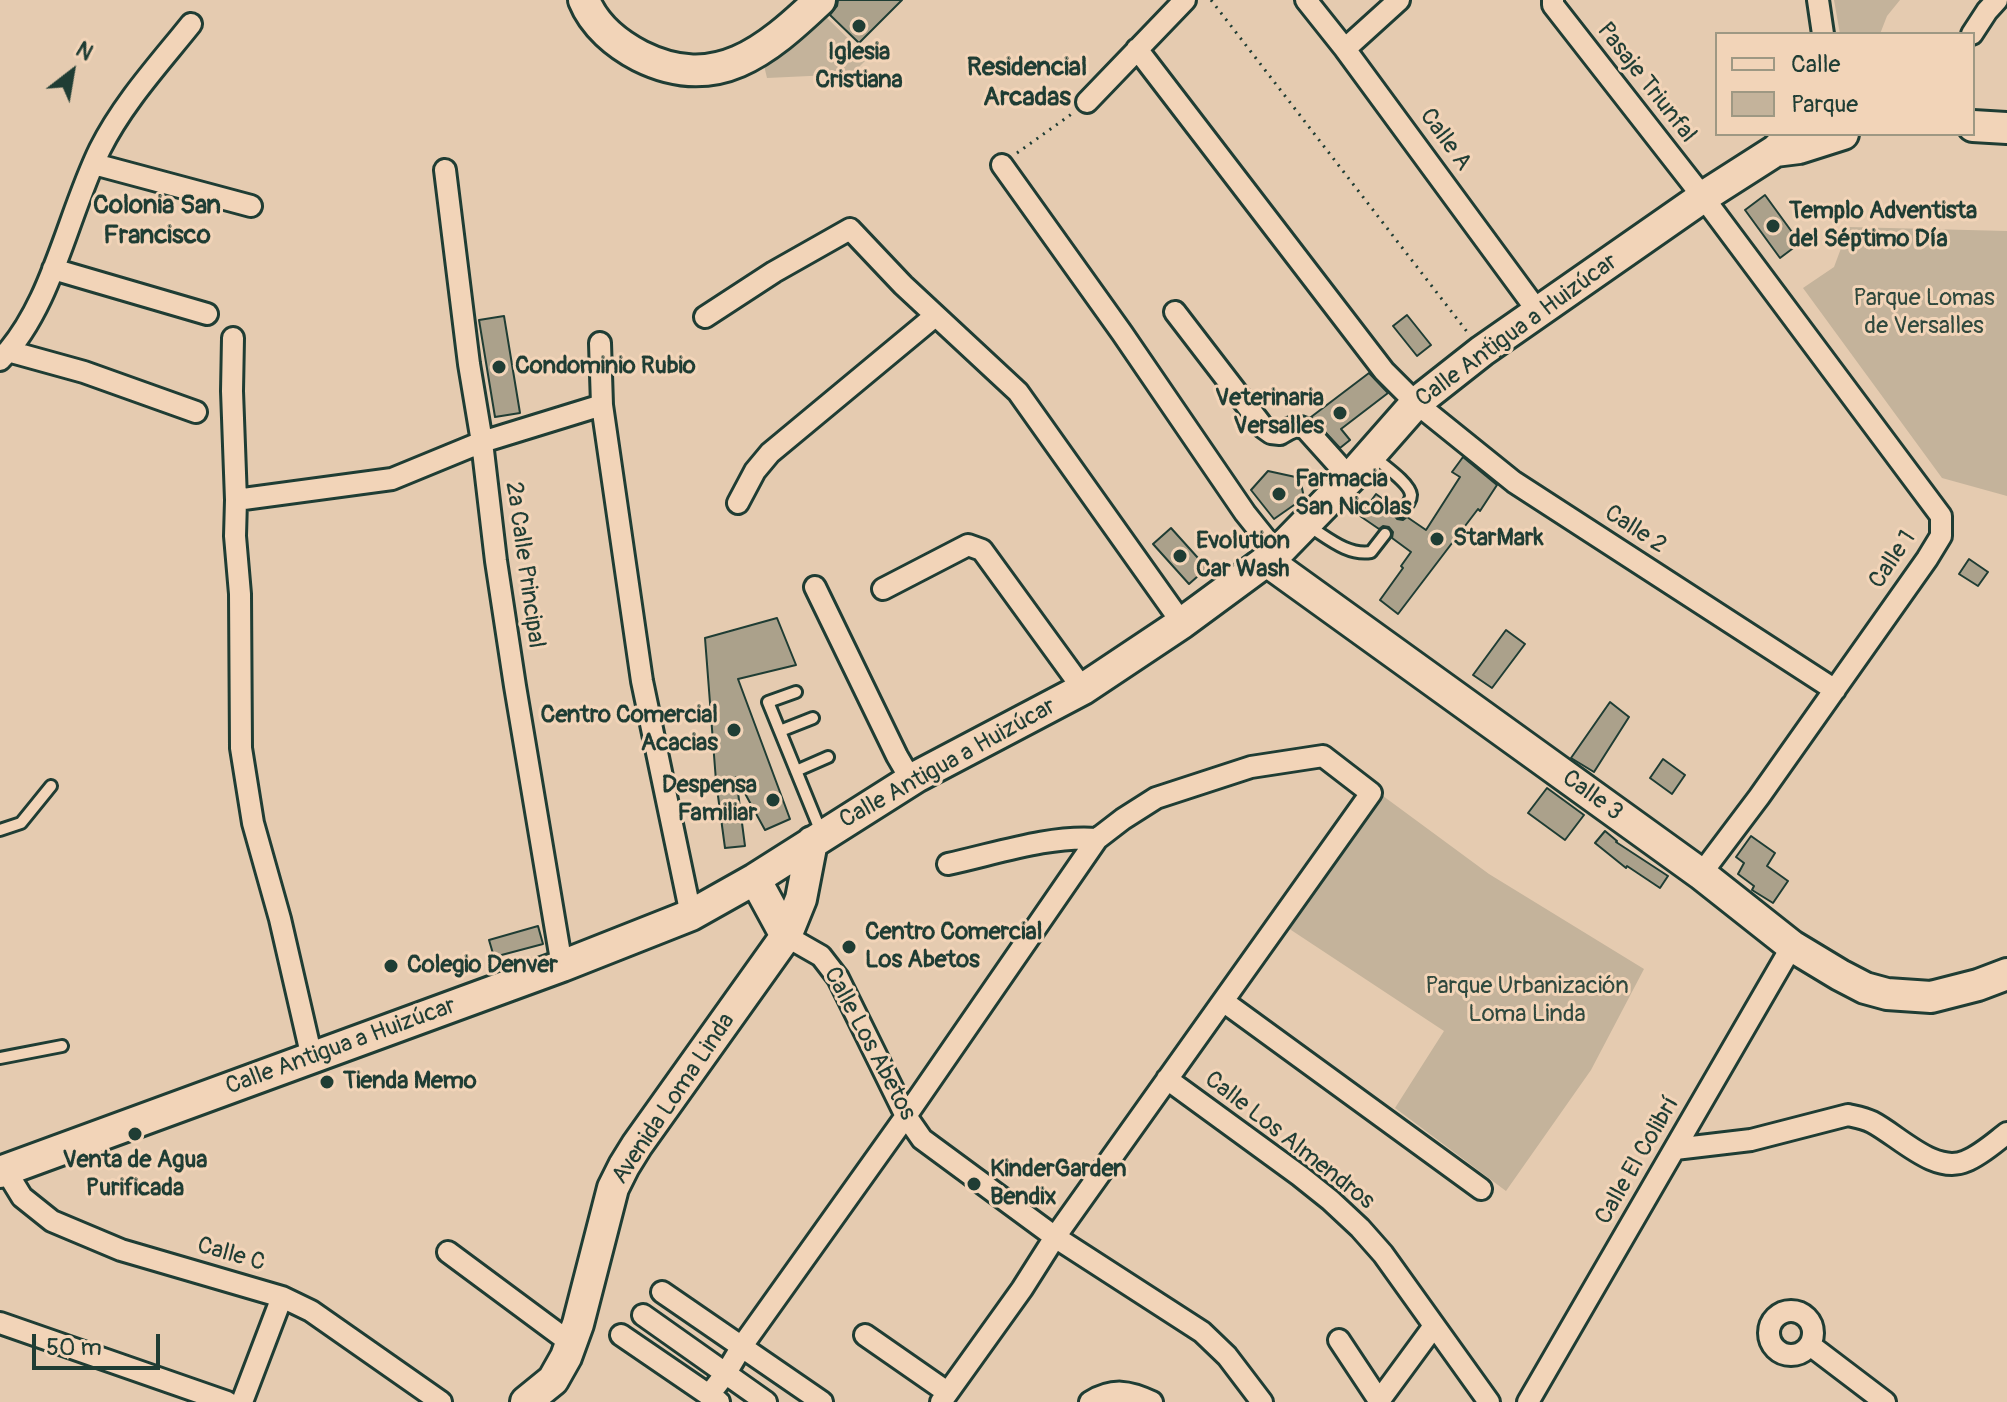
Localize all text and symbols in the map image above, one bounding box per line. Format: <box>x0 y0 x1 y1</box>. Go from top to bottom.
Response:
marker: Iglesia Cristiana <box>850 17 868 35</box>
street label: Pasaje Triunfal <box>1590 17 1702 149</box>
north arrow <box>32 32 112 112</box>
legend <box>1715 32 1975 136</box>
text: N <box>71 36 98 67</box>
place label: Iglesia Cristiana <box>815 39 903 95</box>
text: Calle <box>1791 50 1840 79</box>
district label: Residencial Arcadas <box>967 52 1087 114</box>
text: Parque <box>1791 90 1858 119</box>
street label: Calle A <box>1413 103 1477 177</box>
district label: Colonia San Francisco <box>93 190 221 252</box>
place label: Templo Adventista del Séptimo Día <box>1789 198 1977 254</box>
marker: Templo Adventista del Séptimo Día <box>1764 217 1782 235</box>
street label: Calle Antigua a Huizúcar <box>1410 248 1624 414</box>
park label: Parque Lomas de Versalles <box>1853 285 1995 341</box>
place label: Condominio Rubio <box>515 353 696 381</box>
marker: Condominio Rubio <box>490 358 508 376</box>
place label: Veterinaria Versalles <box>1215 385 1324 441</box>
marker: Veterinaria Versalles <box>1331 404 1349 422</box>
place label: Farmacia San Nicolas <box>1295 466 1411 522</box>
street label: 2a Calle Principal <box>498 480 550 650</box>
marker: Farmacia San Nicolas <box>1270 485 1288 503</box>
street label: Calle 2 <box>1599 499 1671 561</box>
place label: StarMark <box>1453 525 1543 553</box>
street label: Calle 1 <box>1863 525 1923 595</box>
place label: Evolution Car Wash <box>1196 528 1290 584</box>
marker: StarMark <box>1428 530 1446 548</box>
marker: Evolution Car Wash <box>1171 547 1189 565</box>
street label: Calle Antigua a Huizúcar <box>835 693 1061 835</box>
place label: Centro Comercial Acacias <box>541 702 718 758</box>
marker: Centro Comercial Acacias <box>725 721 743 739</box>
street label: Calle 3 <box>1556 764 1628 828</box>
place label: Despensa Familiar <box>662 772 757 828</box>
marker: Despensa Familiar <box>764 791 782 809</box>
place label: Centro Comercial Los Abetos <box>865 919 1042 975</box>
marker: Centro Comercial Los Abetos <box>840 938 858 956</box>
place label: Colegio Denver <box>407 952 558 980</box>
marker: Colegio Denver <box>382 957 400 975</box>
street label: Calle Los Abetos <box>817 963 921 1125</box>
park label: Parque Urbanización Loma Linda <box>1425 973 1629 1029</box>
street label: Calle Antigua a Huizúcar <box>222 992 460 1102</box>
street label: Avenida Loma Linda <box>606 1008 742 1190</box>
street label: Calle Los Almendros <box>1198 1066 1380 1216</box>
place label: Tienda Memo <box>343 1068 477 1096</box>
marker: Tienda Memo <box>318 1073 336 1091</box>
street label: Calle El Colibrí <box>1590 1092 1686 1230</box>
marker: Venta de Agua Purificada <box>126 1125 144 1143</box>
place label: Venta de Agua Purificada <box>62 1147 208 1203</box>
place label: KinderGarden Bendix <box>990 1156 1127 1212</box>
marker: KinderGarden Bendix <box>965 1175 983 1193</box>
street label: Calle C <box>194 1232 268 1278</box>
scale bar <box>36 1318 164 1368</box>
text: 50 m <box>46 1333 102 1362</box>

